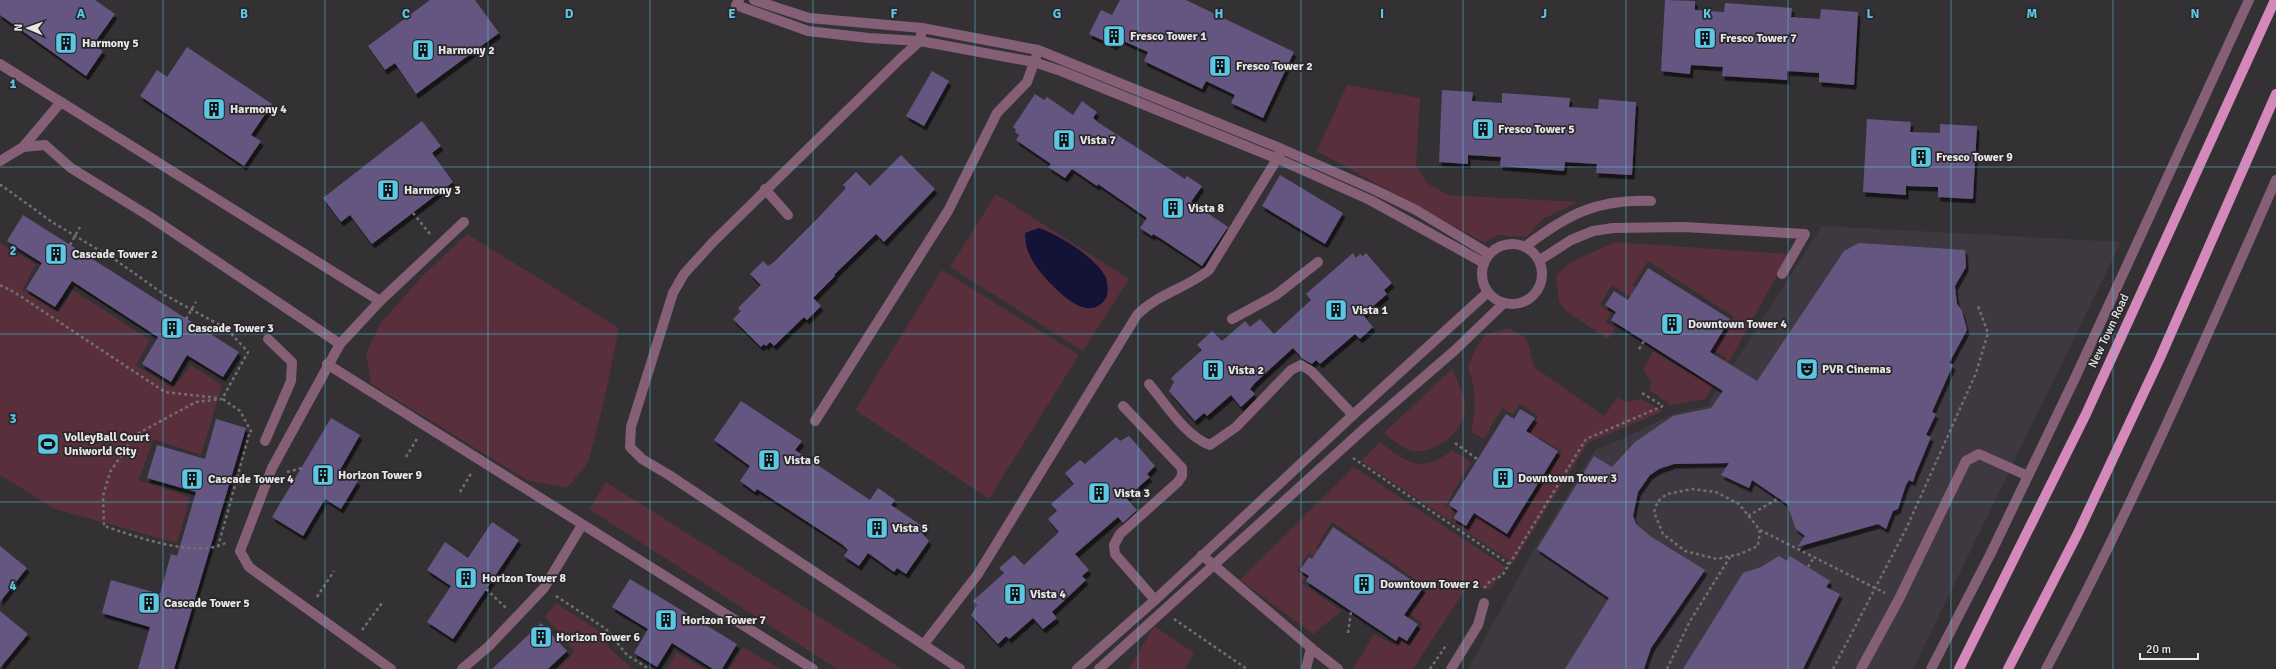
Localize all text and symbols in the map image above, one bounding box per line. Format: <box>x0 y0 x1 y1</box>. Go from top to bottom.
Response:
text: A <box>77 6 86 22</box>
text: B <box>240 6 248 22</box>
text: C <box>402 6 410 22</box>
text: D <box>565 6 574 22</box>
text: E <box>728 6 736 22</box>
text: F <box>891 6 898 22</box>
text: G <box>1053 6 1061 22</box>
text: H <box>1215 6 1223 22</box>
text: I <box>1380 6 1384 22</box>
text: J <box>1541 6 1547 22</box>
text: K <box>1703 6 1711 22</box>
text: L <box>1867 6 1874 22</box>
text: M <box>2027 6 2038 22</box>
text: N <box>2190 6 2200 22</box>
north arrow <box>8 8 48 48</box>
building icon: Fresco Tower 1 <box>1101 23 1127 49</box>
text: N <box>12 24 25 32</box>
building icon: Fresco Tower 7 <box>1692 25 1718 51</box>
place label: Fresco Tower 1 <box>1130 29 1207 44</box>
building icon: Harmony 5 <box>53 30 79 56</box>
place label: Fresco Tower 7 <box>1720 31 1797 46</box>
place label: Harmony 5 <box>82 36 139 51</box>
building icon: Harmony 2 <box>410 37 436 63</box>
place label: Harmony 2 <box>438 43 495 58</box>
building icon: Fresco Tower 2 <box>1207 53 1233 79</box>
place label: Fresco Tower 2 <box>1236 59 1313 74</box>
text: 1 <box>9 76 17 92</box>
building icon: Harmony 4 <box>201 96 227 122</box>
place label: Harmony 4 <box>230 102 287 117</box>
building icon: Fresco Tower 5 <box>1470 116 1496 142</box>
place label: Fresco Tower 5 <box>1498 122 1575 137</box>
building icon: Vista 7 <box>1051 127 1077 153</box>
place label: Vista 7 <box>1080 133 1116 148</box>
building icon: Fresco Tower 9 <box>1908 144 1934 170</box>
place label: Fresco Tower 9 <box>1936 150 2013 165</box>
building icon: Harmony 3 <box>375 177 401 203</box>
place label: Harmony 3 <box>404 183 461 198</box>
building icon: Vista 8 <box>1160 195 1186 221</box>
place label: Vista 8 <box>1188 201 1224 216</box>
building icon: Cascade Tower 2 <box>43 241 69 267</box>
text: 2 <box>9 243 17 259</box>
place label: Cascade Tower 2 <box>72 247 158 262</box>
street label: New Town Road <box>2085 292 2133 370</box>
building icon: Vista 1 <box>1323 297 1349 323</box>
place label: Vista 1 <box>1352 303 1388 318</box>
building icon: Downtown Tower 4 <box>1659 311 1685 337</box>
building icon: Cascade Tower 3 <box>159 315 185 341</box>
place label: Downtown Tower 4 <box>1688 317 1787 332</box>
place label: Cascade Tower 3 <box>188 321 274 336</box>
theatre icon: PVR Cinemas <box>1794 356 1820 382</box>
building icon: Vista 2 <box>1200 357 1226 383</box>
place label: PVR Cinemas <box>1822 362 1892 377</box>
place label: Vista 2 <box>1228 363 1264 378</box>
text: 3 <box>9 411 17 427</box>
place label: VolleyBall Court Uniworld City <box>64 430 150 459</box>
sports icon: VolleyBall Court Uniworld City <box>35 431 61 457</box>
building icon: Vista 6 <box>756 447 782 473</box>
place label: Vista 6 <box>784 453 820 468</box>
building icon: Horizon Tower 9 <box>310 462 336 488</box>
building icon: Downtown Tower 3 <box>1490 465 1516 491</box>
building icon: Cascade Tower 4 <box>179 466 205 492</box>
place label: Horizon Tower 9 <box>338 468 422 483</box>
place label: Downtown Tower 3 <box>1518 471 1617 486</box>
place label: Cascade Tower 4 <box>208 472 294 487</box>
building icon: Vista 3 <box>1086 480 1112 506</box>
place label: Vista 3 <box>1114 486 1150 501</box>
building icon: Vista 5 <box>864 515 890 541</box>
place label: Vista 5 <box>892 521 928 536</box>
building icon: Horizon Tower 8 <box>453 565 479 591</box>
place label: Horizon Tower 8 <box>482 571 566 586</box>
building icon: Downtown Tower 2 <box>1351 571 1377 597</box>
place label: Downtown Tower 2 <box>1380 577 1479 592</box>
text: 4 <box>9 578 17 594</box>
building icon: Vista 4 <box>1002 581 1028 607</box>
place label: Vista 4 <box>1030 587 1066 602</box>
building icon: Cascade Tower 5 <box>136 590 162 616</box>
place label: Cascade Tower 5 <box>164 596 250 611</box>
building icon: Horizon Tower 7 <box>653 607 679 633</box>
place label: Horizon Tower 7 <box>682 613 766 628</box>
building icon: Horizon Tower 6 <box>528 624 554 650</box>
place label: Horizon Tower 6 <box>556 630 640 645</box>
scale bar <box>2140 635 2198 661</box>
text: 20 m <box>2146 642 2171 657</box>

